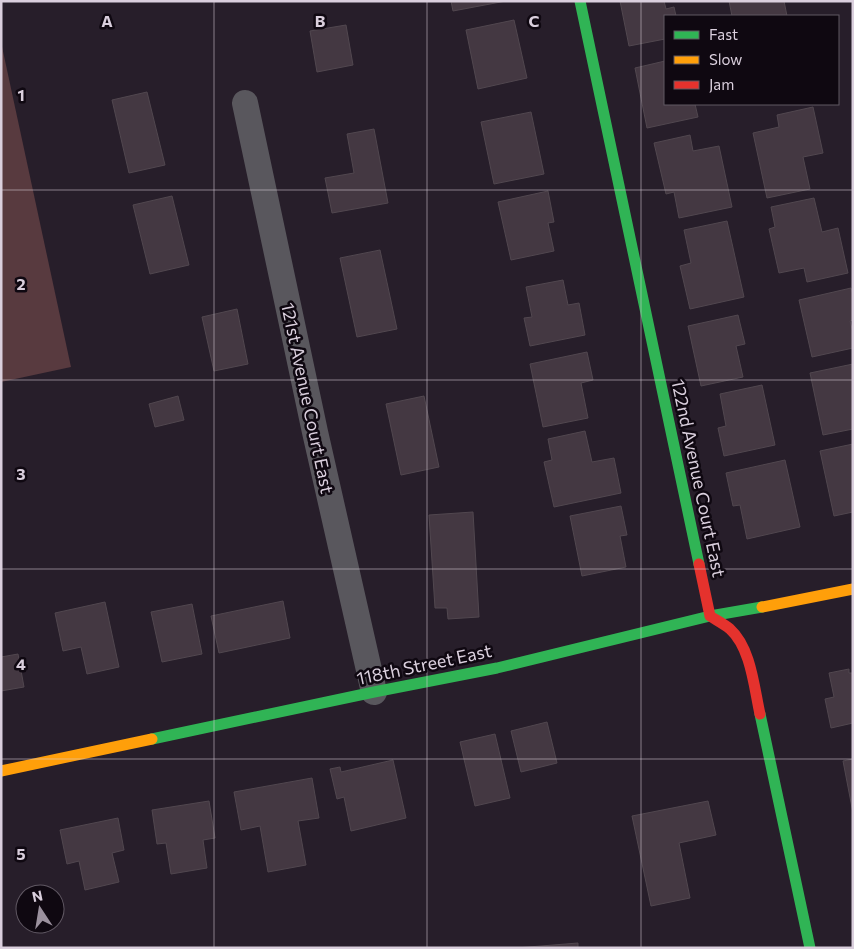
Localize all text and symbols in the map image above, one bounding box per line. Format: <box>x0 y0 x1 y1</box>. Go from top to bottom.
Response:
text: A <box>101 11 113 30</box>
text: B <box>315 11 326 30</box>
text: C <box>529 11 540 30</box>
legend <box>664 15 839 105</box>
text: Fast <box>709 25 738 43</box>
text: Slow <box>709 50 742 68</box>
text: Jam <box>709 75 734 93</box>
text: 1 <box>17 85 25 104</box>
text: 2 <box>16 274 26 293</box>
street label: 121st Avenue Court East <box>277 301 339 495</box>
street label: 122nd Avenue Court East <box>667 377 731 579</box>
text: 3 <box>16 464 26 483</box>
street label: 118th Street East <box>355 639 493 689</box>
text: 4 <box>16 654 26 673</box>
text: 5 <box>16 844 26 863</box>
north arrow <box>15 884 65 934</box>
text: N <box>30 886 44 905</box>

